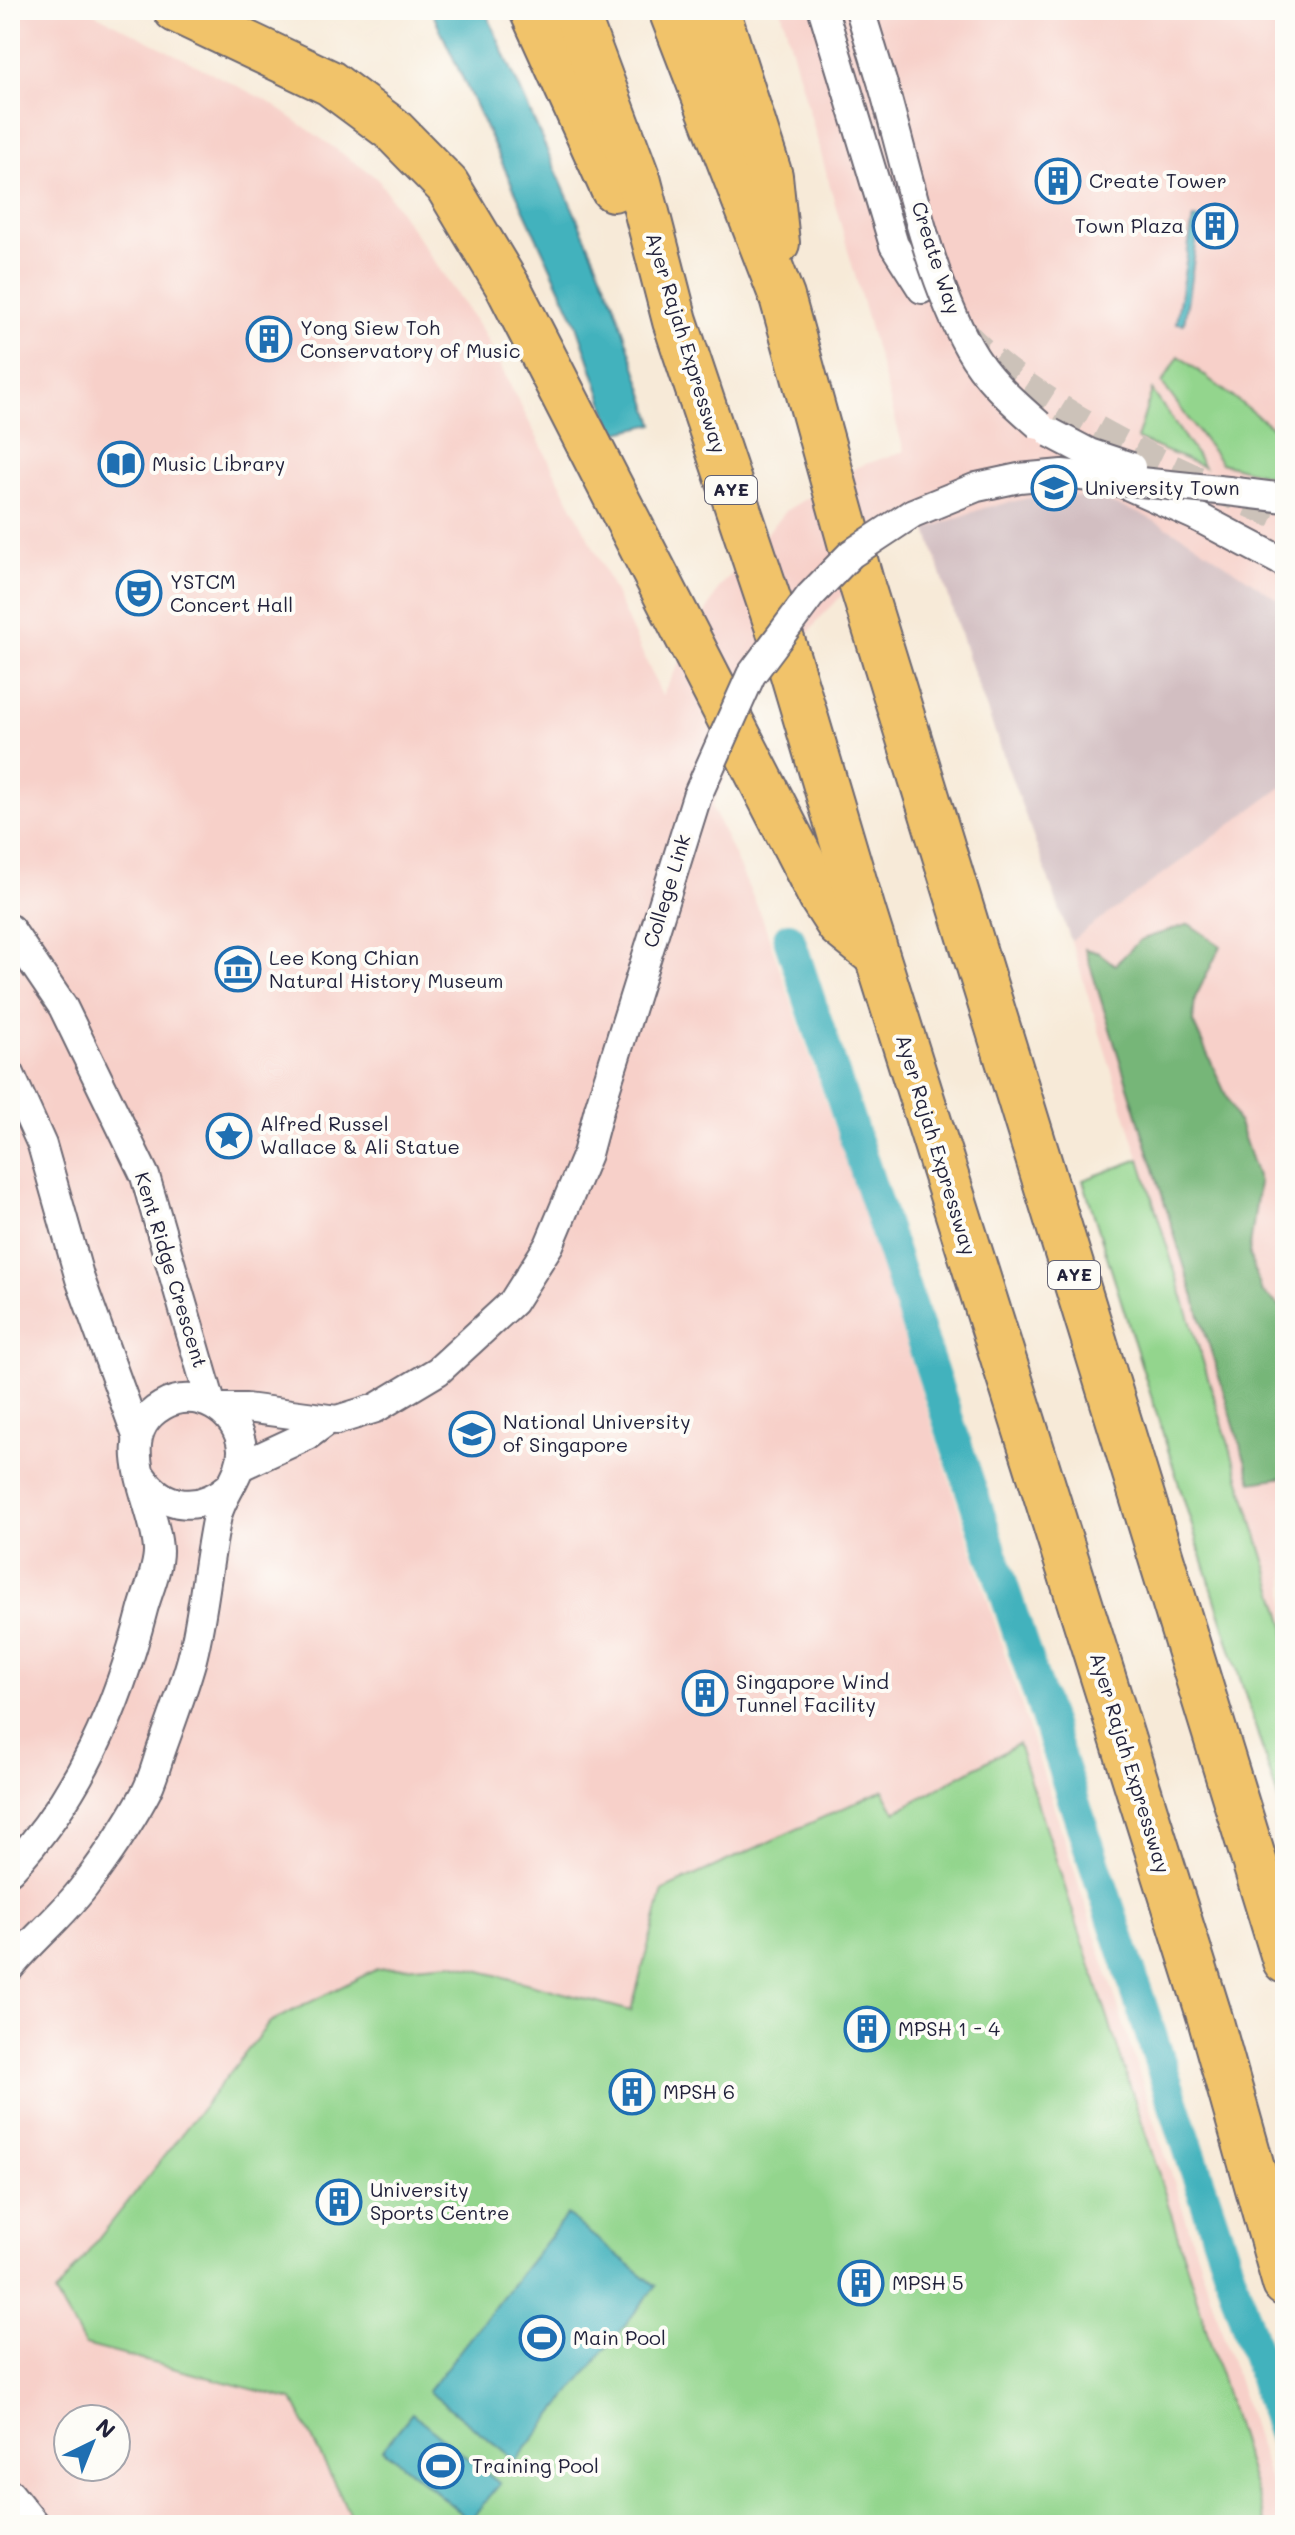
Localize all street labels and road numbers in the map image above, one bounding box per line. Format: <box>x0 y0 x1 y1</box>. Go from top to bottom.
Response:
street label: Create Way <box>906 198 967 317</box>
street label: Ayer Rajah Expressway <box>641 229 733 456</box>
road number: AYE <box>705 476 757 504</box>
street label: College Link <box>636 831 696 951</box>
street label: Ayer Rajah Expressway <box>891 1031 983 1258</box>
street label: Kent Ridge Crescent <box>130 1169 214 1371</box>
road number: AYE <box>1048 1261 1100 1289</box>
street label: Ayer Rajah Expressway <box>1085 1649 1177 1876</box>

